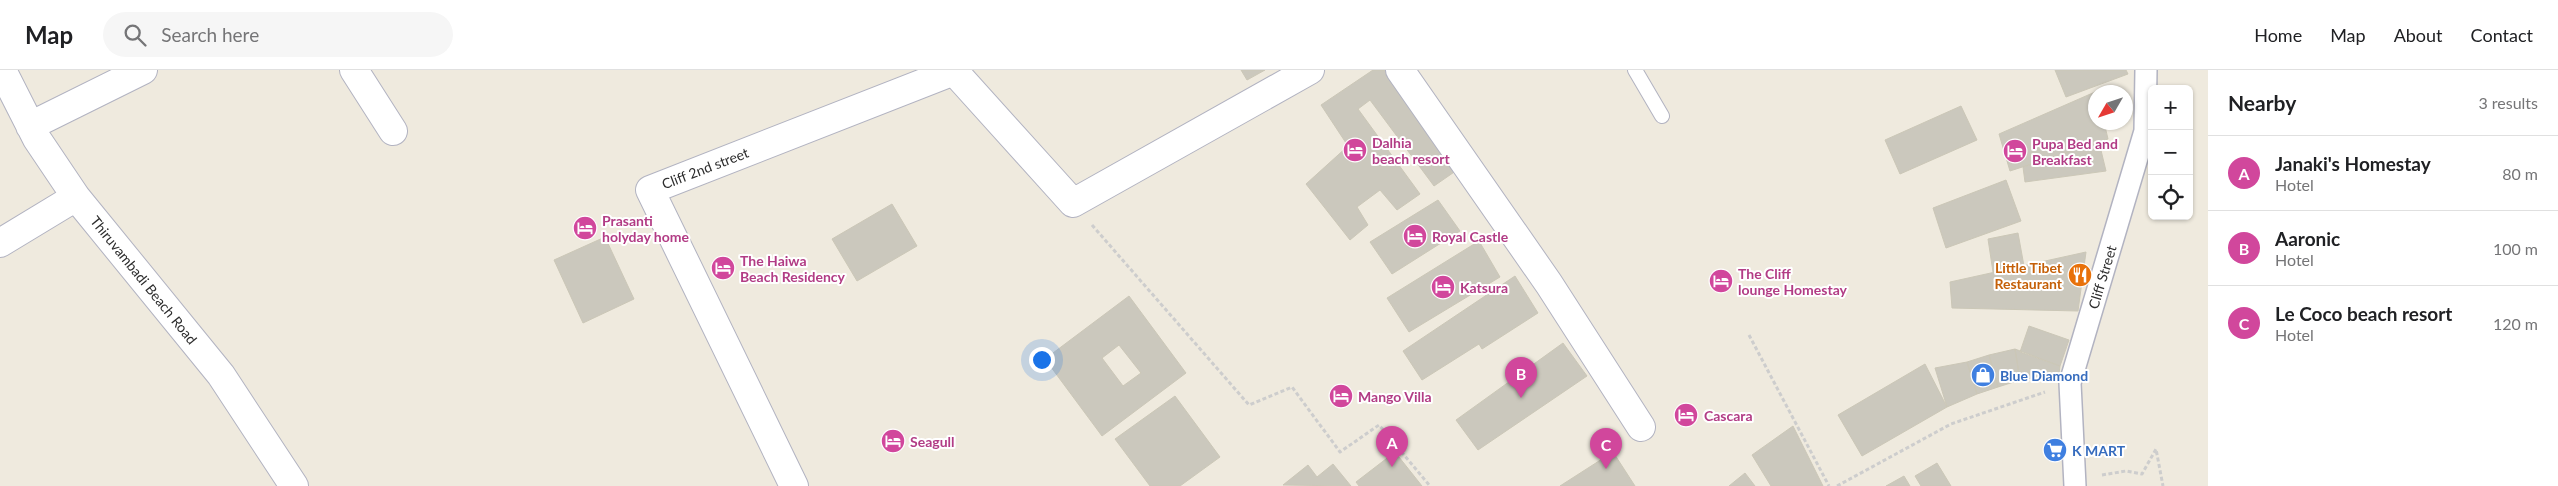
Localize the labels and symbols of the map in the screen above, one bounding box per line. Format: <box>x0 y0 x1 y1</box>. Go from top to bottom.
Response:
north arrow <box>2088 85 2133 130</box>
place label: Dalhia beach resort <box>1372 134 1450 167</box>
place label: Pupa Bed and Breakfast <box>2032 135 2118 168</box>
hotel icon: Dalhia beach resort <box>1342 137 1368 163</box>
hotel icon: Pupa Bed and Breakfast <box>2002 138 2028 164</box>
street label: Cliff 2nd street <box>659 144 751 192</box>
place label: Prasanti holyday home <box>602 212 690 245</box>
street label: Thiruvambadi Beach Road <box>87 213 201 347</box>
hotel icon: Prasanti holyday home <box>572 215 598 241</box>
hotel icon: Royal Castle <box>1402 223 1428 249</box>
place label: Royal Castle <box>1432 228 1509 245</box>
street label: Cliff Street <box>2084 243 2120 311</box>
place label: The Haiwa Beach Residency <box>740 252 846 285</box>
hotel icon: The Haiwa Beach Residency <box>710 255 736 281</box>
place label: Little Tibet Restaurant <box>1994 259 2063 292</box>
restaurant icon: Little Tibet Restaurant <box>2067 262 2093 288</box>
place label: The Cliff lounge Homestay <box>1738 265 1848 298</box>
hotel icon: The Cliff lounge Homestay <box>1708 268 1734 294</box>
hotel icon: Katsura <box>1430 274 1456 300</box>
place label: Katsura <box>1460 279 1508 296</box>
your location <box>1029 347 1055 373</box>
pin: B <box>1505 357 1537 398</box>
shop icon: Blue Diamond <box>1970 362 1996 388</box>
place label: Blue Diamond <box>2000 367 2088 384</box>
hotel icon: Mango Villa <box>1328 383 1354 409</box>
place label: Mango Villa <box>1358 388 1432 405</box>
hotel icon: Cascara <box>1673 402 1699 428</box>
place label: Cascara <box>1704 407 1753 424</box>
pin: A <box>1376 426 1408 467</box>
hotel icon: Seagull <box>880 428 906 454</box>
pin: C <box>1590 428 1622 469</box>
place label: Seagull <box>910 433 955 450</box>
supermarket icon: K MART <box>2042 437 2068 463</box>
place label: K MART <box>2072 442 2126 459</box>

